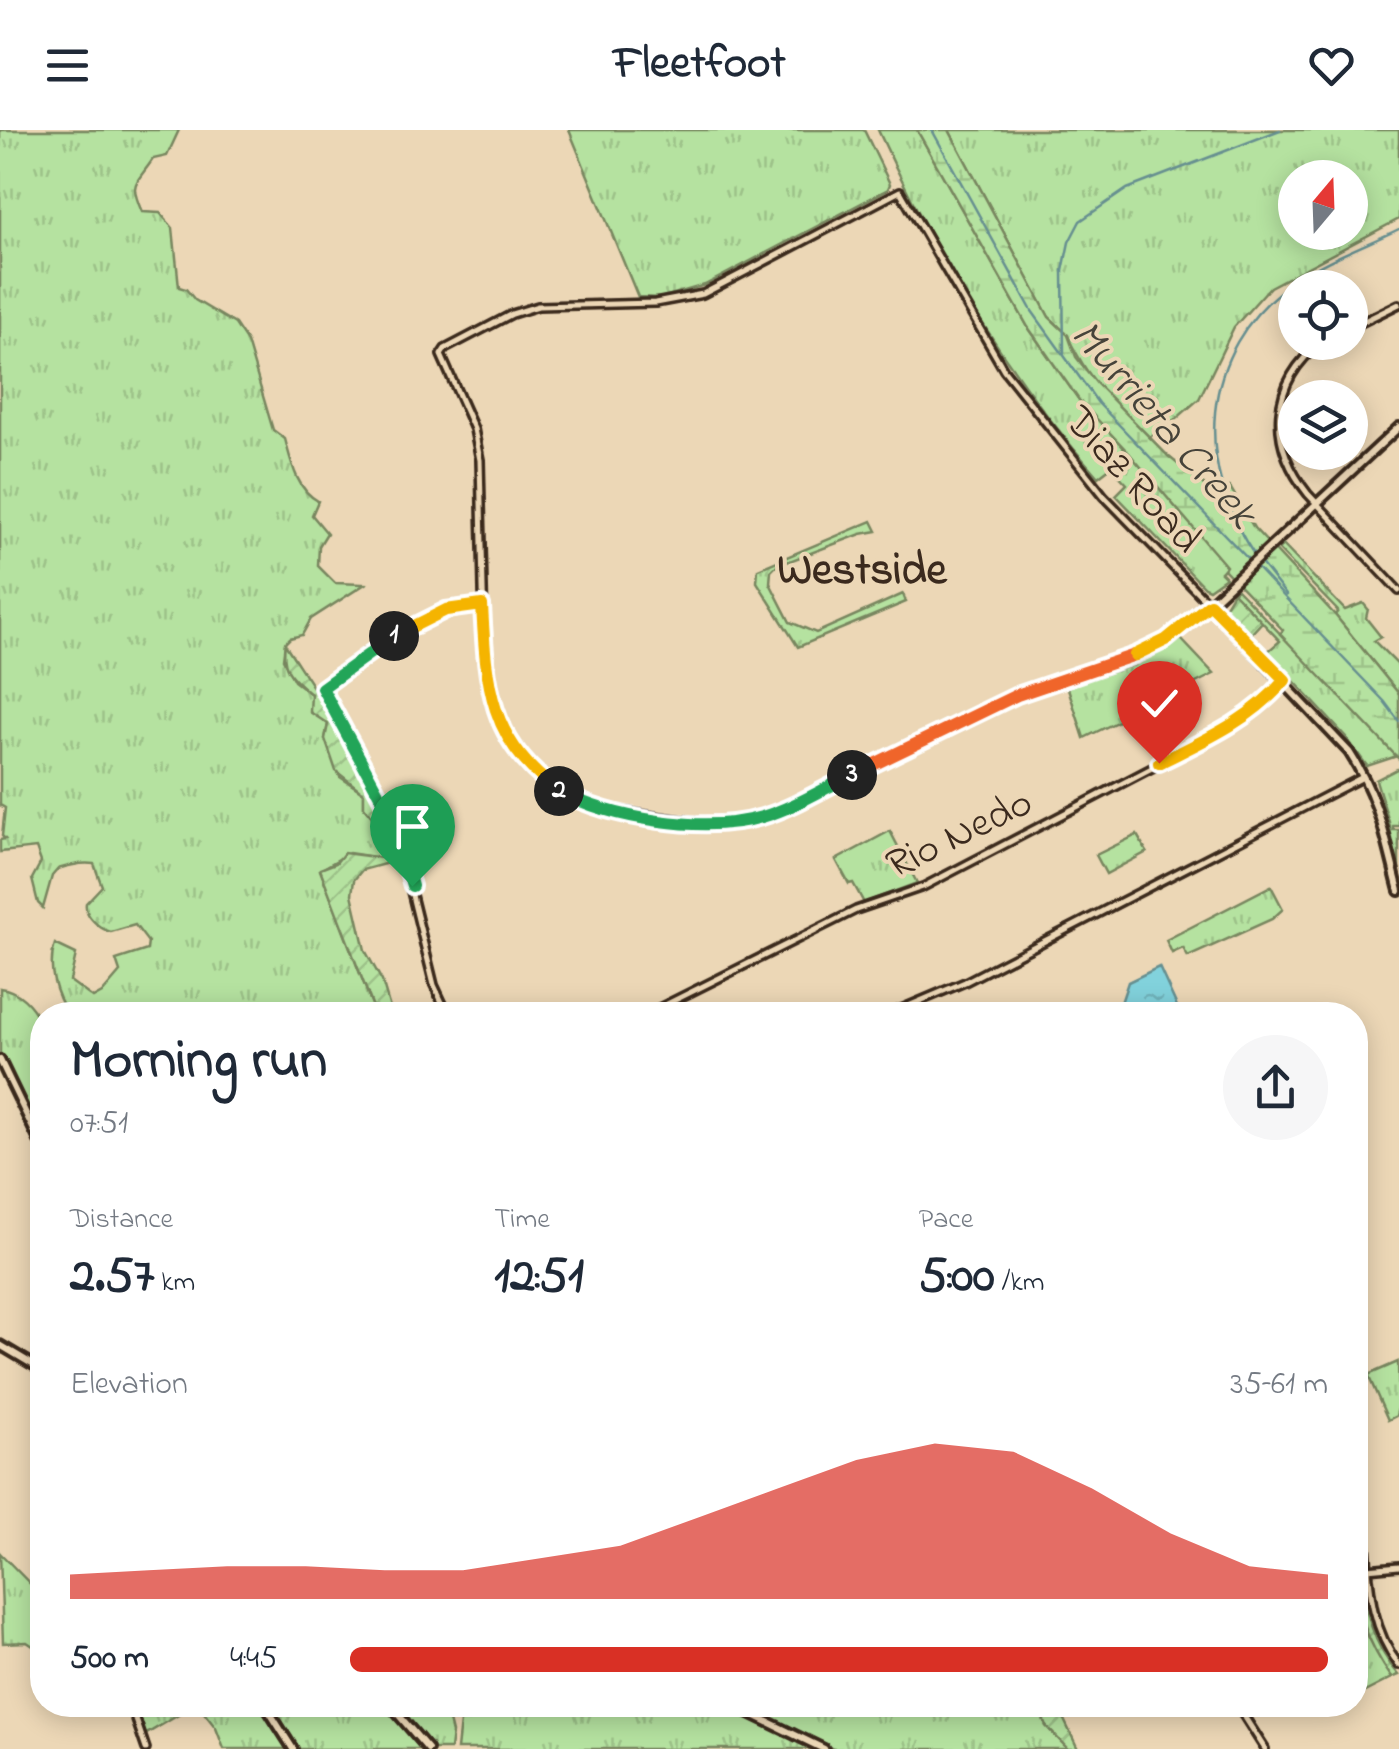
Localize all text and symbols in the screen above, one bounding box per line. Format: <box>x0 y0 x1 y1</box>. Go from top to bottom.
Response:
text: Fleetfoot <box>613 32 786 98</box>
icon: menu <box>40 38 95 93</box>
icon: heart <box>1304 38 1359 93</box>
north arrow <box>1278 160 1368 250</box>
map controls <box>1278 160 1368 470</box>
button: locate <box>1278 270 1368 360</box>
water label: Murrieta Creek <box>1053 306 1273 546</box>
button: layers <box>1278 380 1368 470</box>
street label: Diaz Road <box>1048 393 1215 569</box>
district label: Westside <box>777 539 949 605</box>
pin: 1 <box>369 611 419 661</box>
text: 1 <box>390 615 398 656</box>
pin <box>1117 661 1202 764</box>
icon: check <box>1132 676 1187 731</box>
pin: 3 <box>827 750 877 800</box>
text: 3 <box>846 754 858 795</box>
pin: 2 <box>534 766 584 816</box>
text: 2 <box>552 770 566 811</box>
street label: Rio Nedo <box>877 773 1043 897</box>
pin <box>370 784 455 887</box>
icon: arrive <box>385 799 440 854</box>
text: Morning run <box>70 1023 327 1103</box>
button: share <box>1223 1035 1328 1140</box>
text: 07:51 <box>70 1101 128 1148</box>
text: Distance <box>70 1200 173 1241</box>
text: Time <box>494 1200 550 1241</box>
text: Pace <box>919 1200 973 1241</box>
text: 2.57 <box>70 1241 154 1314</box>
text: 12:51 <box>494 1241 584 1314</box>
text: 5:00 <box>919 1241 995 1314</box>
text: km <box>154 1263 195 1304</box>
text: /km <box>995 1263 1044 1304</box>
text: Elevation <box>70 1362 188 1409</box>
text: 35–61 m <box>1230 1362 1328 1409</box>
text: 500 m <box>70 1636 149 1683</box>
text: 4:45 <box>230 1636 277 1683</box>

